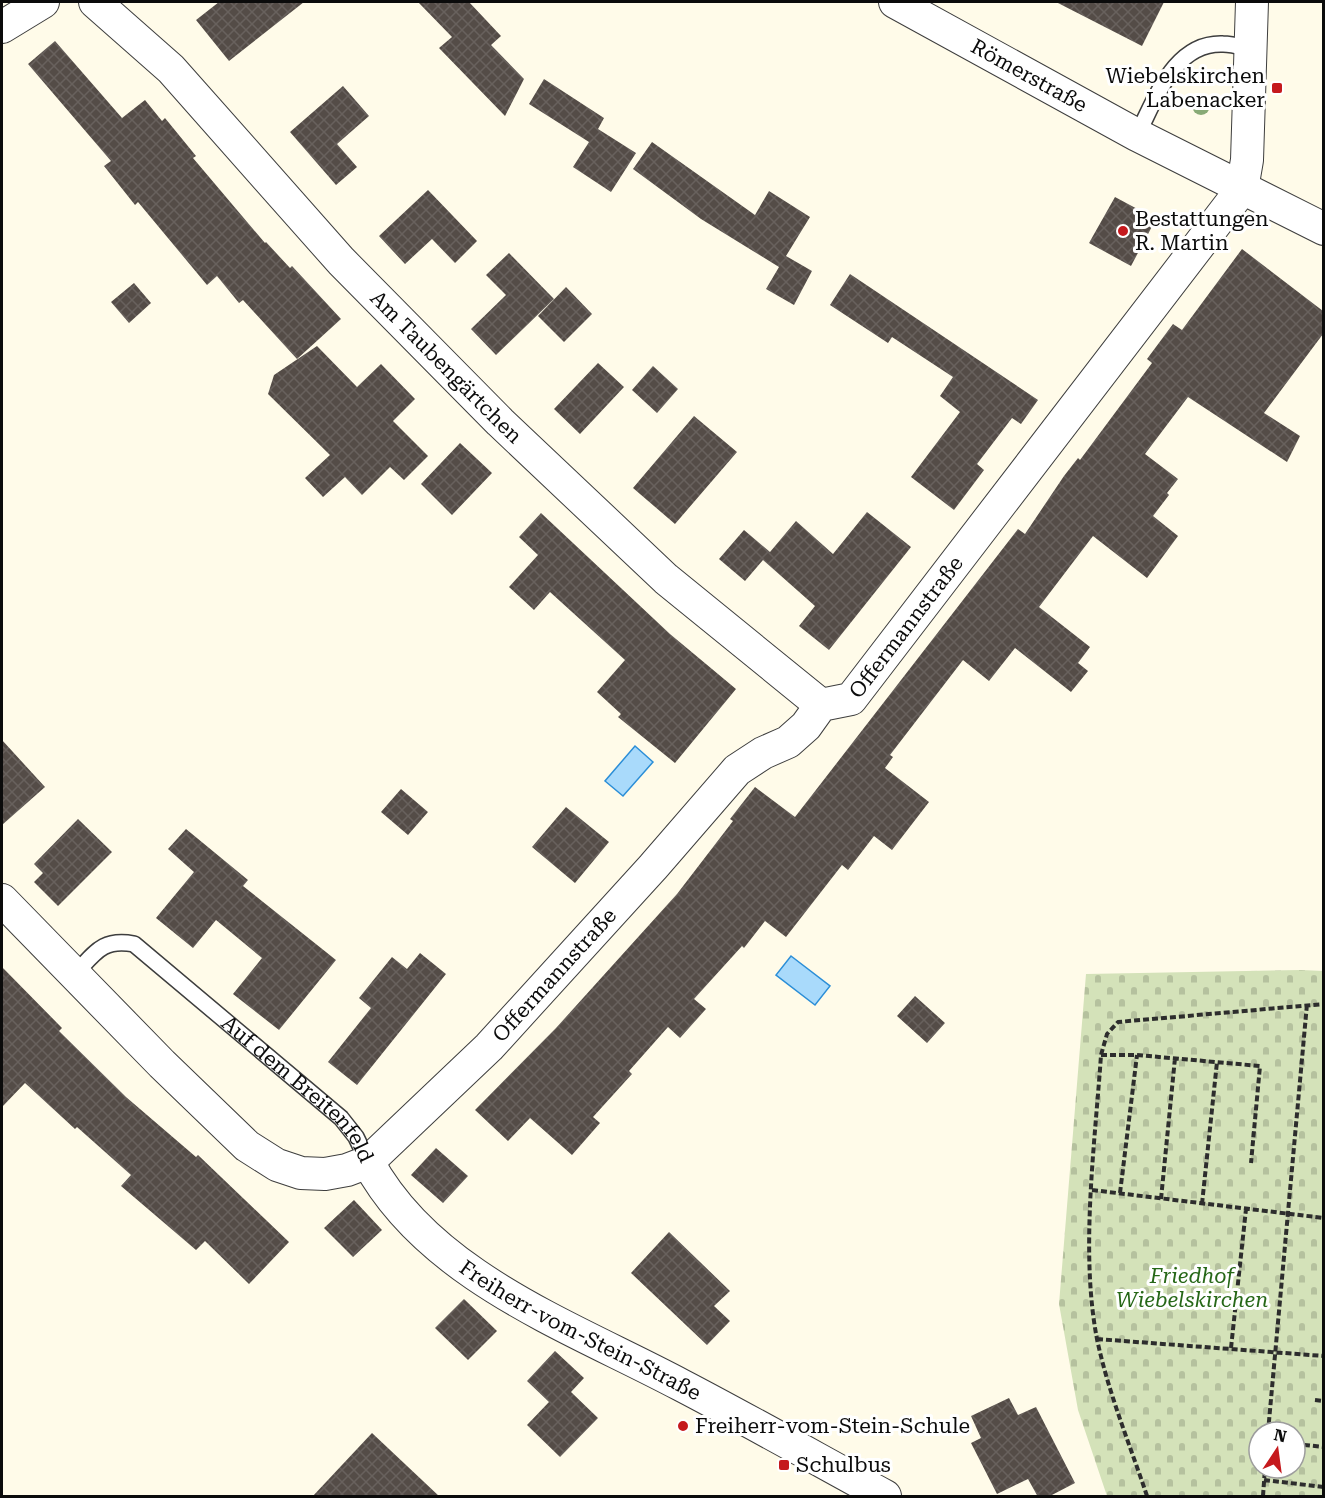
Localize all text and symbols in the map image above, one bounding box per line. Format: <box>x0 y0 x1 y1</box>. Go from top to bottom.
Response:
street label: Römerstraße <box>967 34 1091 117</box>
place label: Wiebelskirchen Labenacker <box>1106 64 1265 112</box>
marker: Wiebelskirchen Labenacker <box>1270 81 1284 95</box>
place label: Bestattungen R. Martin <box>1135 207 1269 255</box>
marker: Bestattungen R. Martin <box>1116 224 1130 238</box>
street label: Am Taubengärtchen <box>365 286 527 448</box>
street label: Offermannstraße <box>844 552 968 703</box>
street label: Offermannstraße <box>488 904 621 1047</box>
street label: Auf dem Breitenfeld <box>217 1011 379 1167</box>
street label: Freiherr-vom-Stein-Straße <box>455 1255 705 1405</box>
park label: Friedhof Wiebelskirchen <box>1116 1264 1268 1312</box>
place label: Freiherr-vom-Stein-Schule <box>695 1414 970 1438</box>
marker: Freiherr-vom-Stein-Schule <box>676 1419 690 1433</box>
north arrow <box>1247 1420 1307 1480</box>
text: N <box>1272 1425 1288 1447</box>
place label: Schulbus <box>796 1453 891 1477</box>
marker: Schulbus <box>777 1458 791 1472</box>

